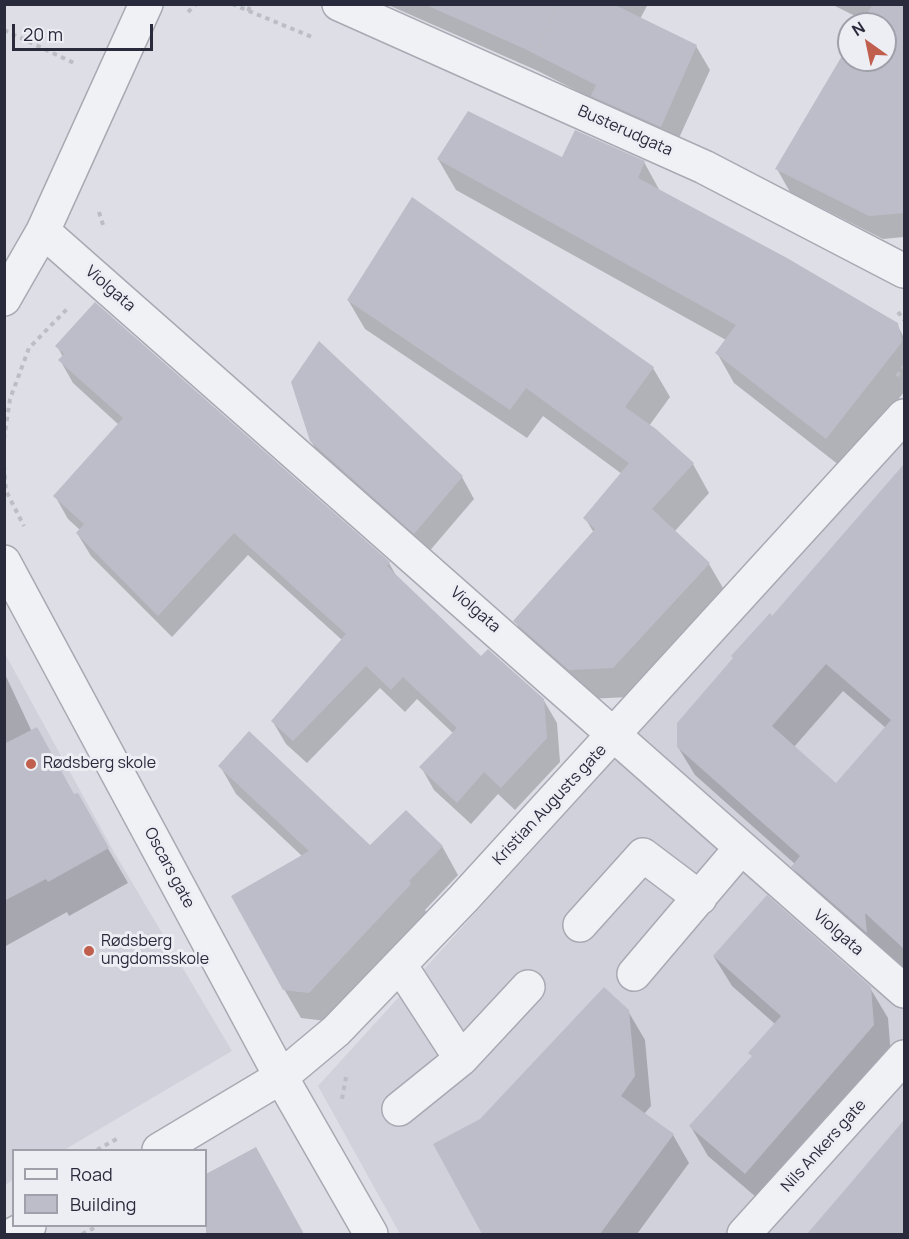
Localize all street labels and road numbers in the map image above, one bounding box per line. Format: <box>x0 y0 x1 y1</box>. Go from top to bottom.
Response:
street label: Busterudgata <box>575 102 675 160</box>
street label: Violgata <box>81 262 139 316</box>
street label: Violgata <box>446 583 504 637</box>
street label: Kristian Augusts gate <box>489 741 611 869</box>
street label: Oscars gate <box>140 824 198 912</box>
street label: Violgata <box>809 906 867 960</box>
street label: Nils Ankers gate <box>778 1096 870 1196</box>

